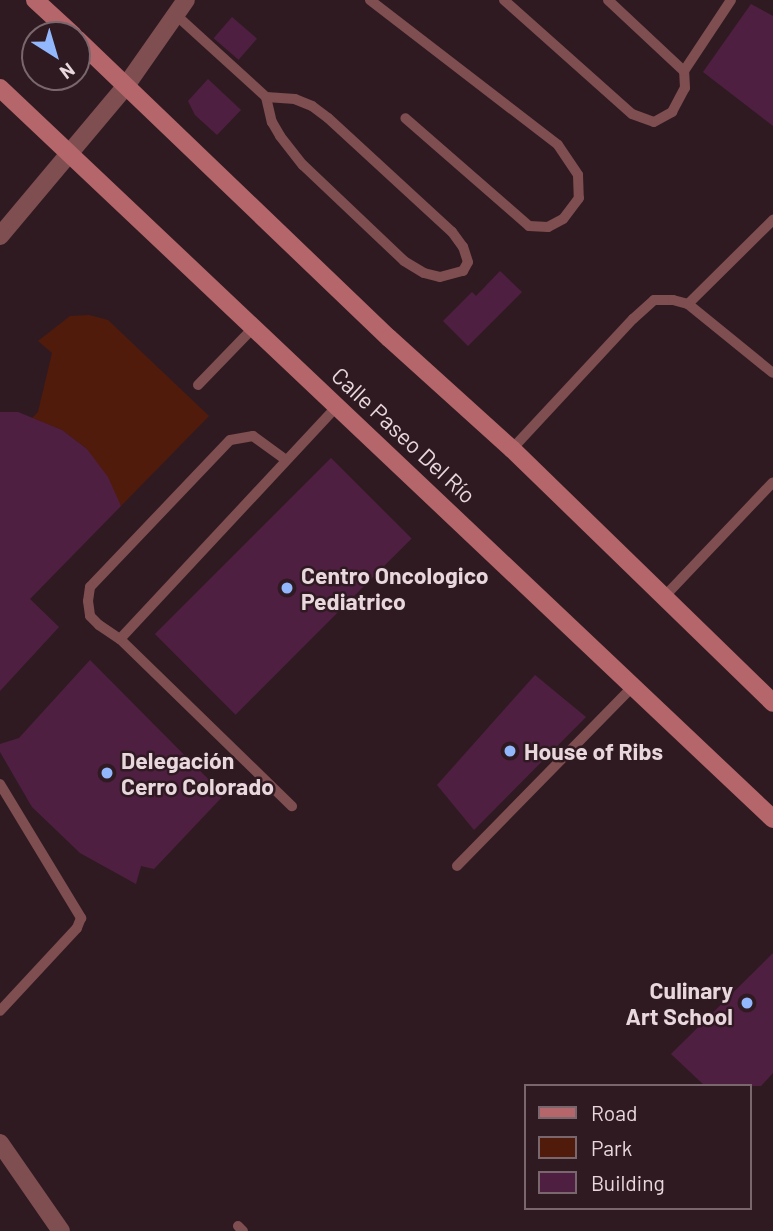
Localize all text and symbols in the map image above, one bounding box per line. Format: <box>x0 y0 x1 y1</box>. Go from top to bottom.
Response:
north arrow <box>21 21 91 91</box>
text: N <box>56 59 80 85</box>
street label: Calle Paseo Del Río <box>326 361 482 509</box>
place label: Centro Oncologico Pediatrico <box>301 561 489 615</box>
marker: Centro Oncologico Pediatrico <box>279 580 295 596</box>
place label: House of Ribs <box>524 737 663 765</box>
marker: House of Ribs <box>502 743 518 759</box>
place label: Delegación Cerro Colorado <box>121 746 274 800</box>
marker: Delegación Cerro Colorado <box>99 765 115 781</box>
place label: Culinary Art School <box>625 976 733 1030</box>
marker: Culinary Art School <box>739 995 755 1011</box>
legend <box>524 1084 752 1210</box>
text: Road <box>591 1100 637 1125</box>
text: Park <box>591 1135 632 1160</box>
text: Building <box>591 1170 665 1195</box>

